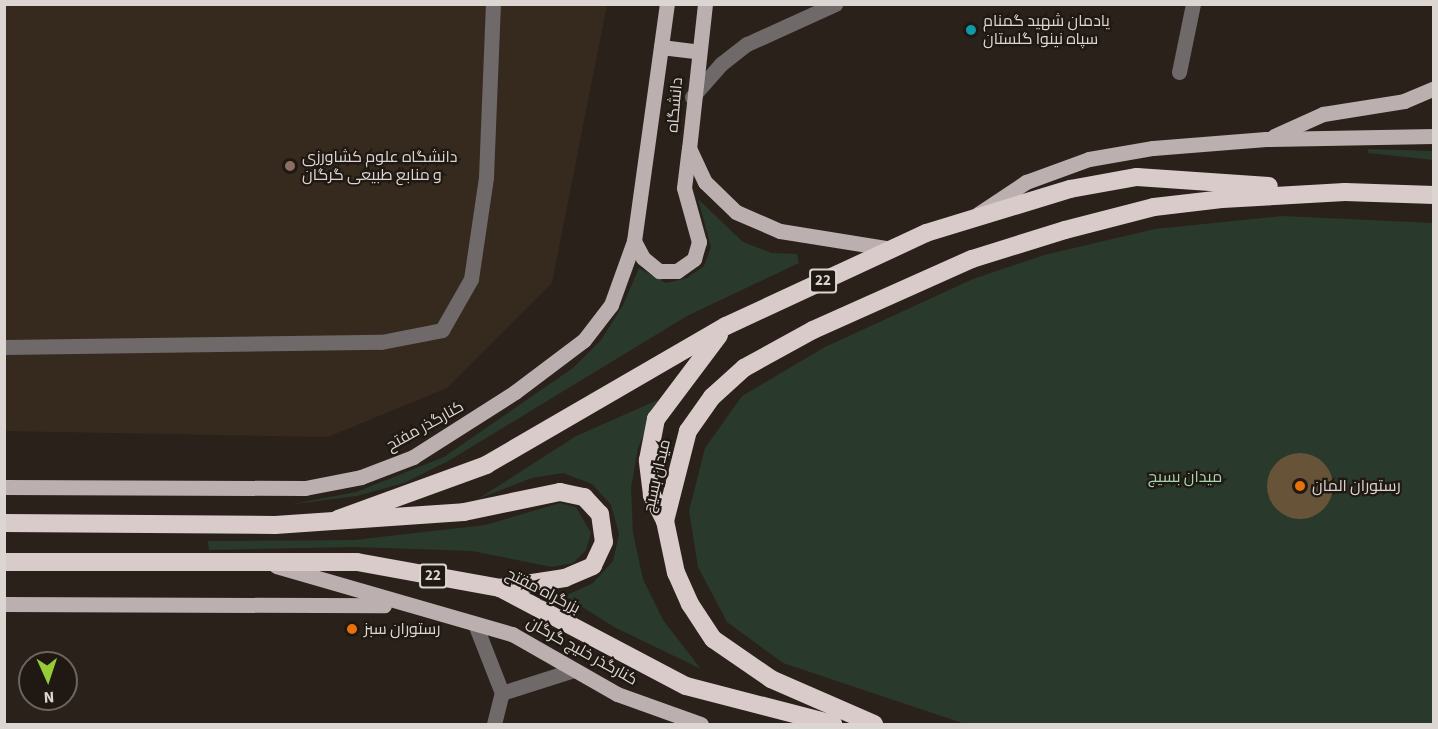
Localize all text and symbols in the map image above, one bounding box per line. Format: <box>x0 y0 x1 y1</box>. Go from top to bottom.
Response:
place label: یادمان شهید گمنام سپاه نینوا گلستان <box>983 11 1110 49</box>
marker: یادمان شهید گمنام سپاه نینوا گلستان <box>964 23 978 37</box>
street label: دانشگاه <box>663 77 687 133</box>
place label: دانشگاه علوم کشاورزی و منابع طبیعی گرگان <box>302 147 457 185</box>
marker: دانشگاه علوم کشاورزی و منابع طبیعی گرگان <box>283 159 297 173</box>
road number: 22 <box>808 269 838 293</box>
street label: کنارگذر مفتح <box>383 397 467 455</box>
street label: میدان بسیج <box>639 438 675 514</box>
park label: میدان بسیج <box>1148 467 1222 487</box>
place label: رستوران المان <box>1312 476 1401 496</box>
marker: رستوران المان <box>1293 479 1307 493</box>
road number: 22 <box>418 564 448 588</box>
street label: بزرگراه مفتح <box>503 564 583 618</box>
street label: کنارگذر خلیج گرگان <box>523 613 641 689</box>
place label: رستوران سبز <box>364 619 440 639</box>
marker: رستوران سبز <box>345 622 359 636</box>
north arrow <box>18 651 78 711</box>
text: N <box>43 686 55 708</box>

